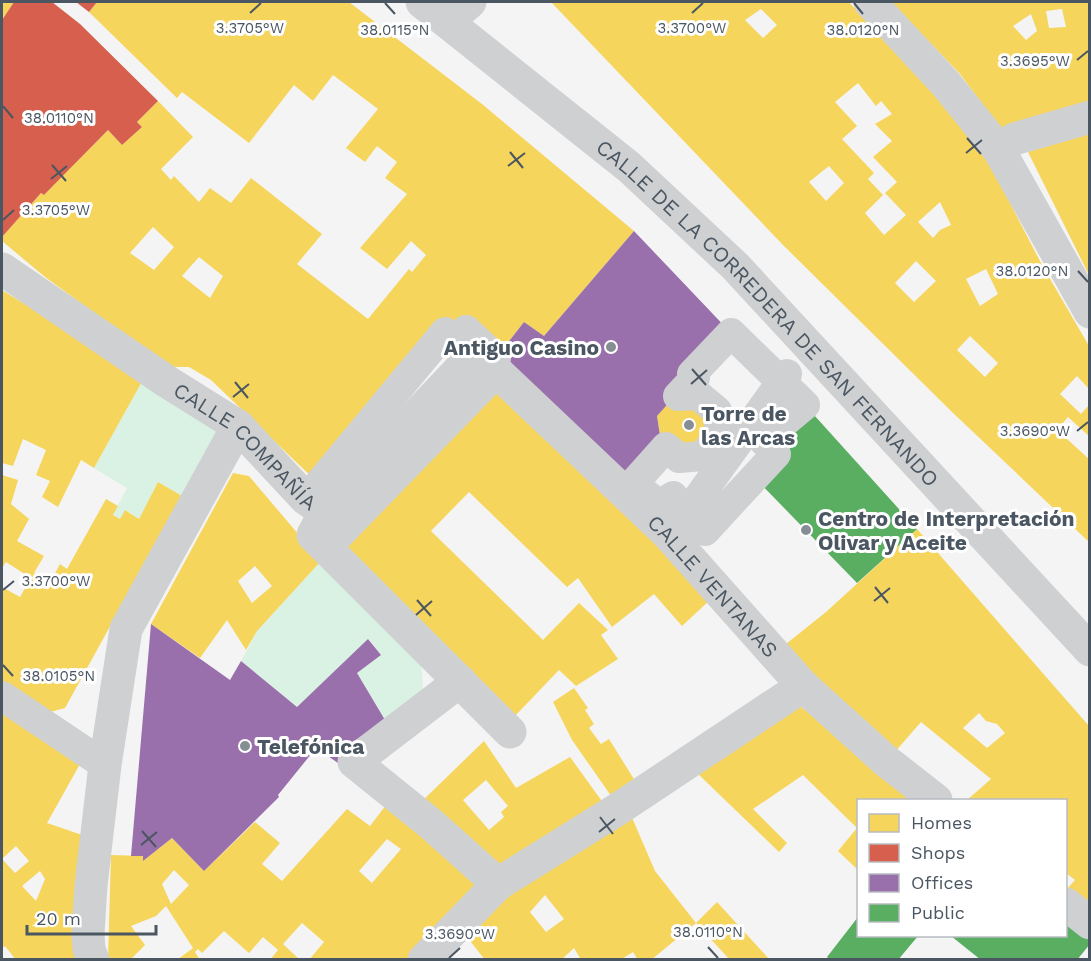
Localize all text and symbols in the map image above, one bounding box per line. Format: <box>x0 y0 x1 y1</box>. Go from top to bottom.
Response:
text: 3.3705°W <box>216 19 284 37</box>
text: 3.3700°W <box>658 19 726 37</box>
text: 38.0115°N <box>360 21 430 39</box>
text: 38.0120°N <box>827 21 899 39</box>
text: 3.3695°W <box>1000 52 1070 70</box>
text: 38.0110°N <box>24 109 94 127</box>
street label: CALLE DE LA CORREDERA DE SAN FERNANDO <box>592 134 945 491</box>
text: 3.3705°W <box>22 201 90 219</box>
text: 38.0120°N <box>996 262 1068 280</box>
place label: Antiguo Casino <box>444 335 599 360</box>
marker: Antiguo Casino <box>604 340 618 354</box>
street label: CALLE COMPAÑÍA <box>169 377 322 515</box>
place label: Torre de las Arcas <box>701 401 795 450</box>
marker: Torre de las Arcas <box>682 418 696 432</box>
text: 3.3690°W <box>1000 422 1070 440</box>
place label: Centro de Interpretación Olivar y Aceite <box>818 506 1075 555</box>
street label: CALLE VENTANAS <box>643 509 784 662</box>
marker: Centro de Interpretación Olivar y Aceite <box>799 523 813 537</box>
text: 3.3700°W <box>22 572 90 590</box>
text: 38.0105°N <box>23 667 95 685</box>
place label: Telefónica <box>257 734 365 759</box>
marker: Telefónica <box>238 739 252 753</box>
legend <box>857 799 1067 937</box>
text: Homes <box>911 812 972 833</box>
text: Shops <box>911 842 965 863</box>
text: Offices <box>911 872 973 893</box>
scale bar <box>27 898 156 936</box>
text: Public <box>911 902 965 923</box>
text: 20 m <box>36 908 81 929</box>
text: 38.0110°N <box>673 923 743 941</box>
text: 3.3690°W <box>425 925 495 943</box>

